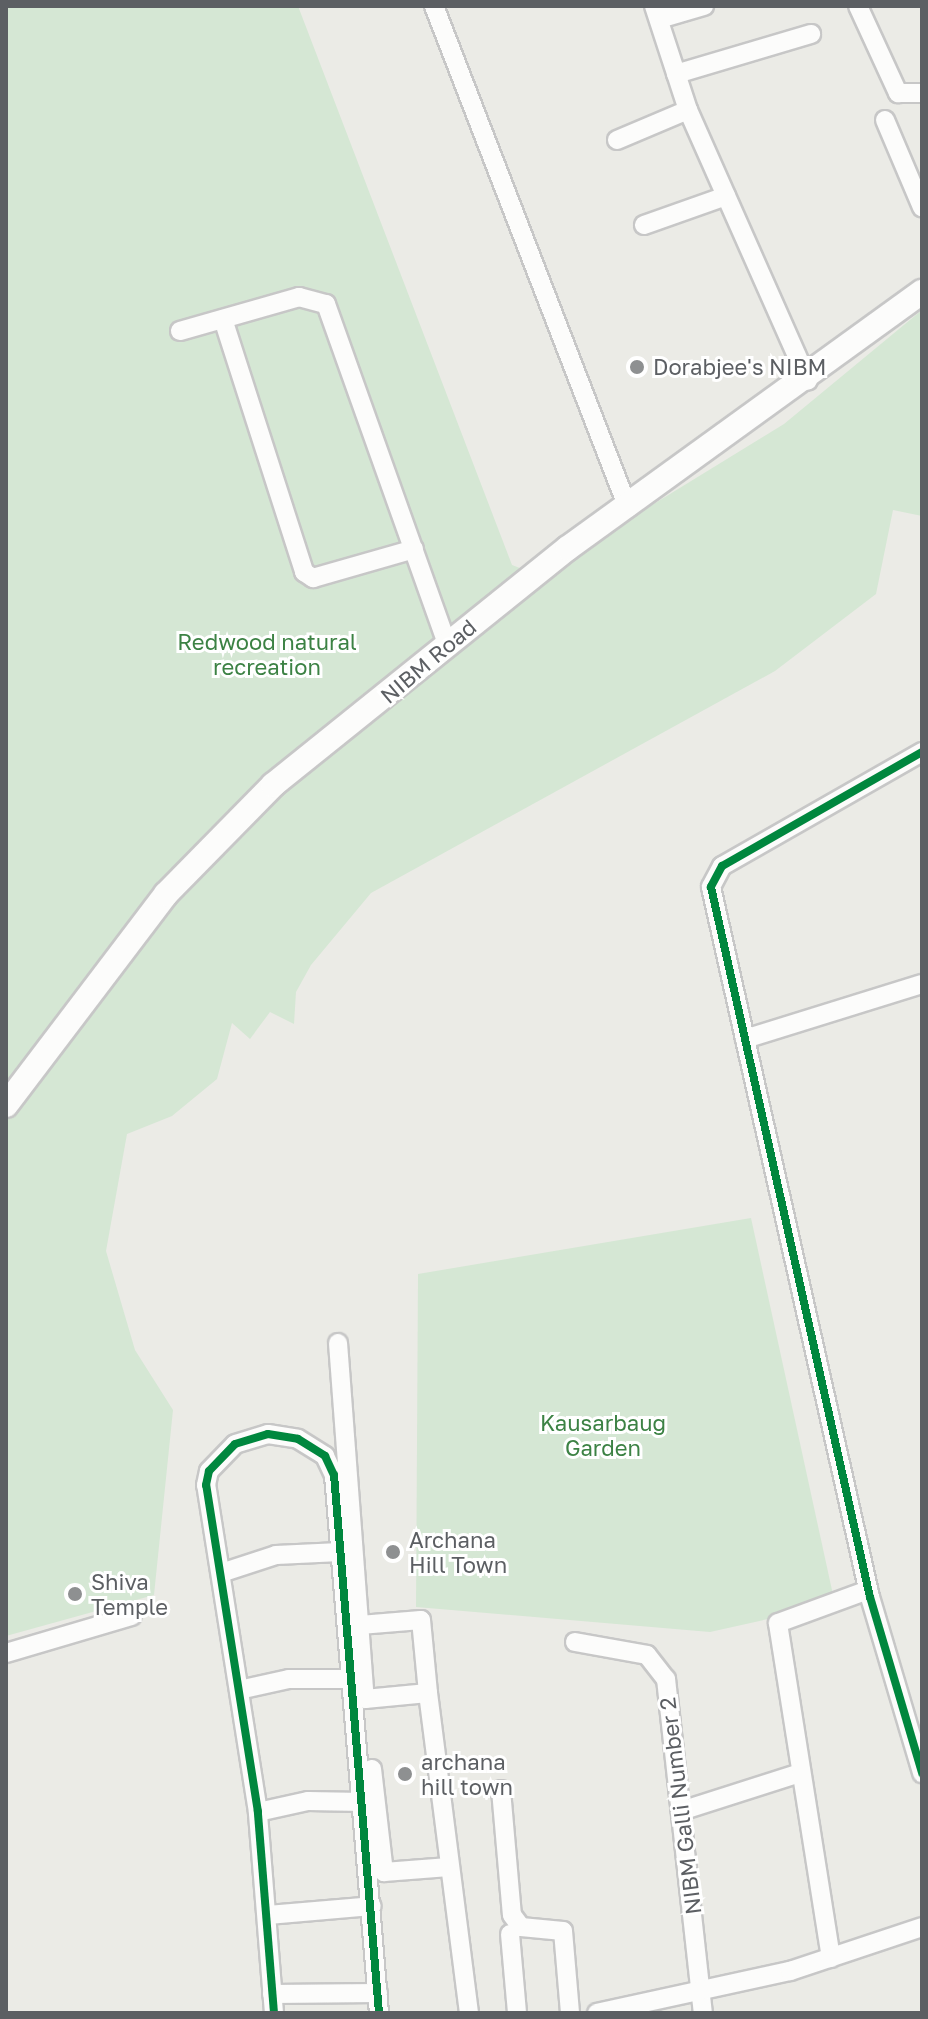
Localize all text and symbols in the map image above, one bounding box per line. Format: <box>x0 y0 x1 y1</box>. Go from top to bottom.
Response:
place label: Dorabjee's NIBM <box>653 354 826 380</box>
marker: Dorabjee's NIBM <box>628 358 646 376</box>
street label: NIBM Road <box>375 613 481 709</box>
park label: Redwood natural recreation <box>177 628 357 680</box>
park label: Kausarbaug Garden <box>540 1409 666 1460</box>
place label: Archana Hill Town <box>409 1526 507 1578</box>
marker: Archana Hill Town <box>384 1543 402 1561</box>
place label: Shiva Temple <box>91 1568 168 1620</box>
marker: Shiva Temple <box>66 1585 84 1603</box>
street label: NIBM Galli Number 2 <box>654 1696 706 1916</box>
place label: archana hill town <box>421 1748 513 1800</box>
marker: archana hill town <box>396 1765 414 1783</box>

